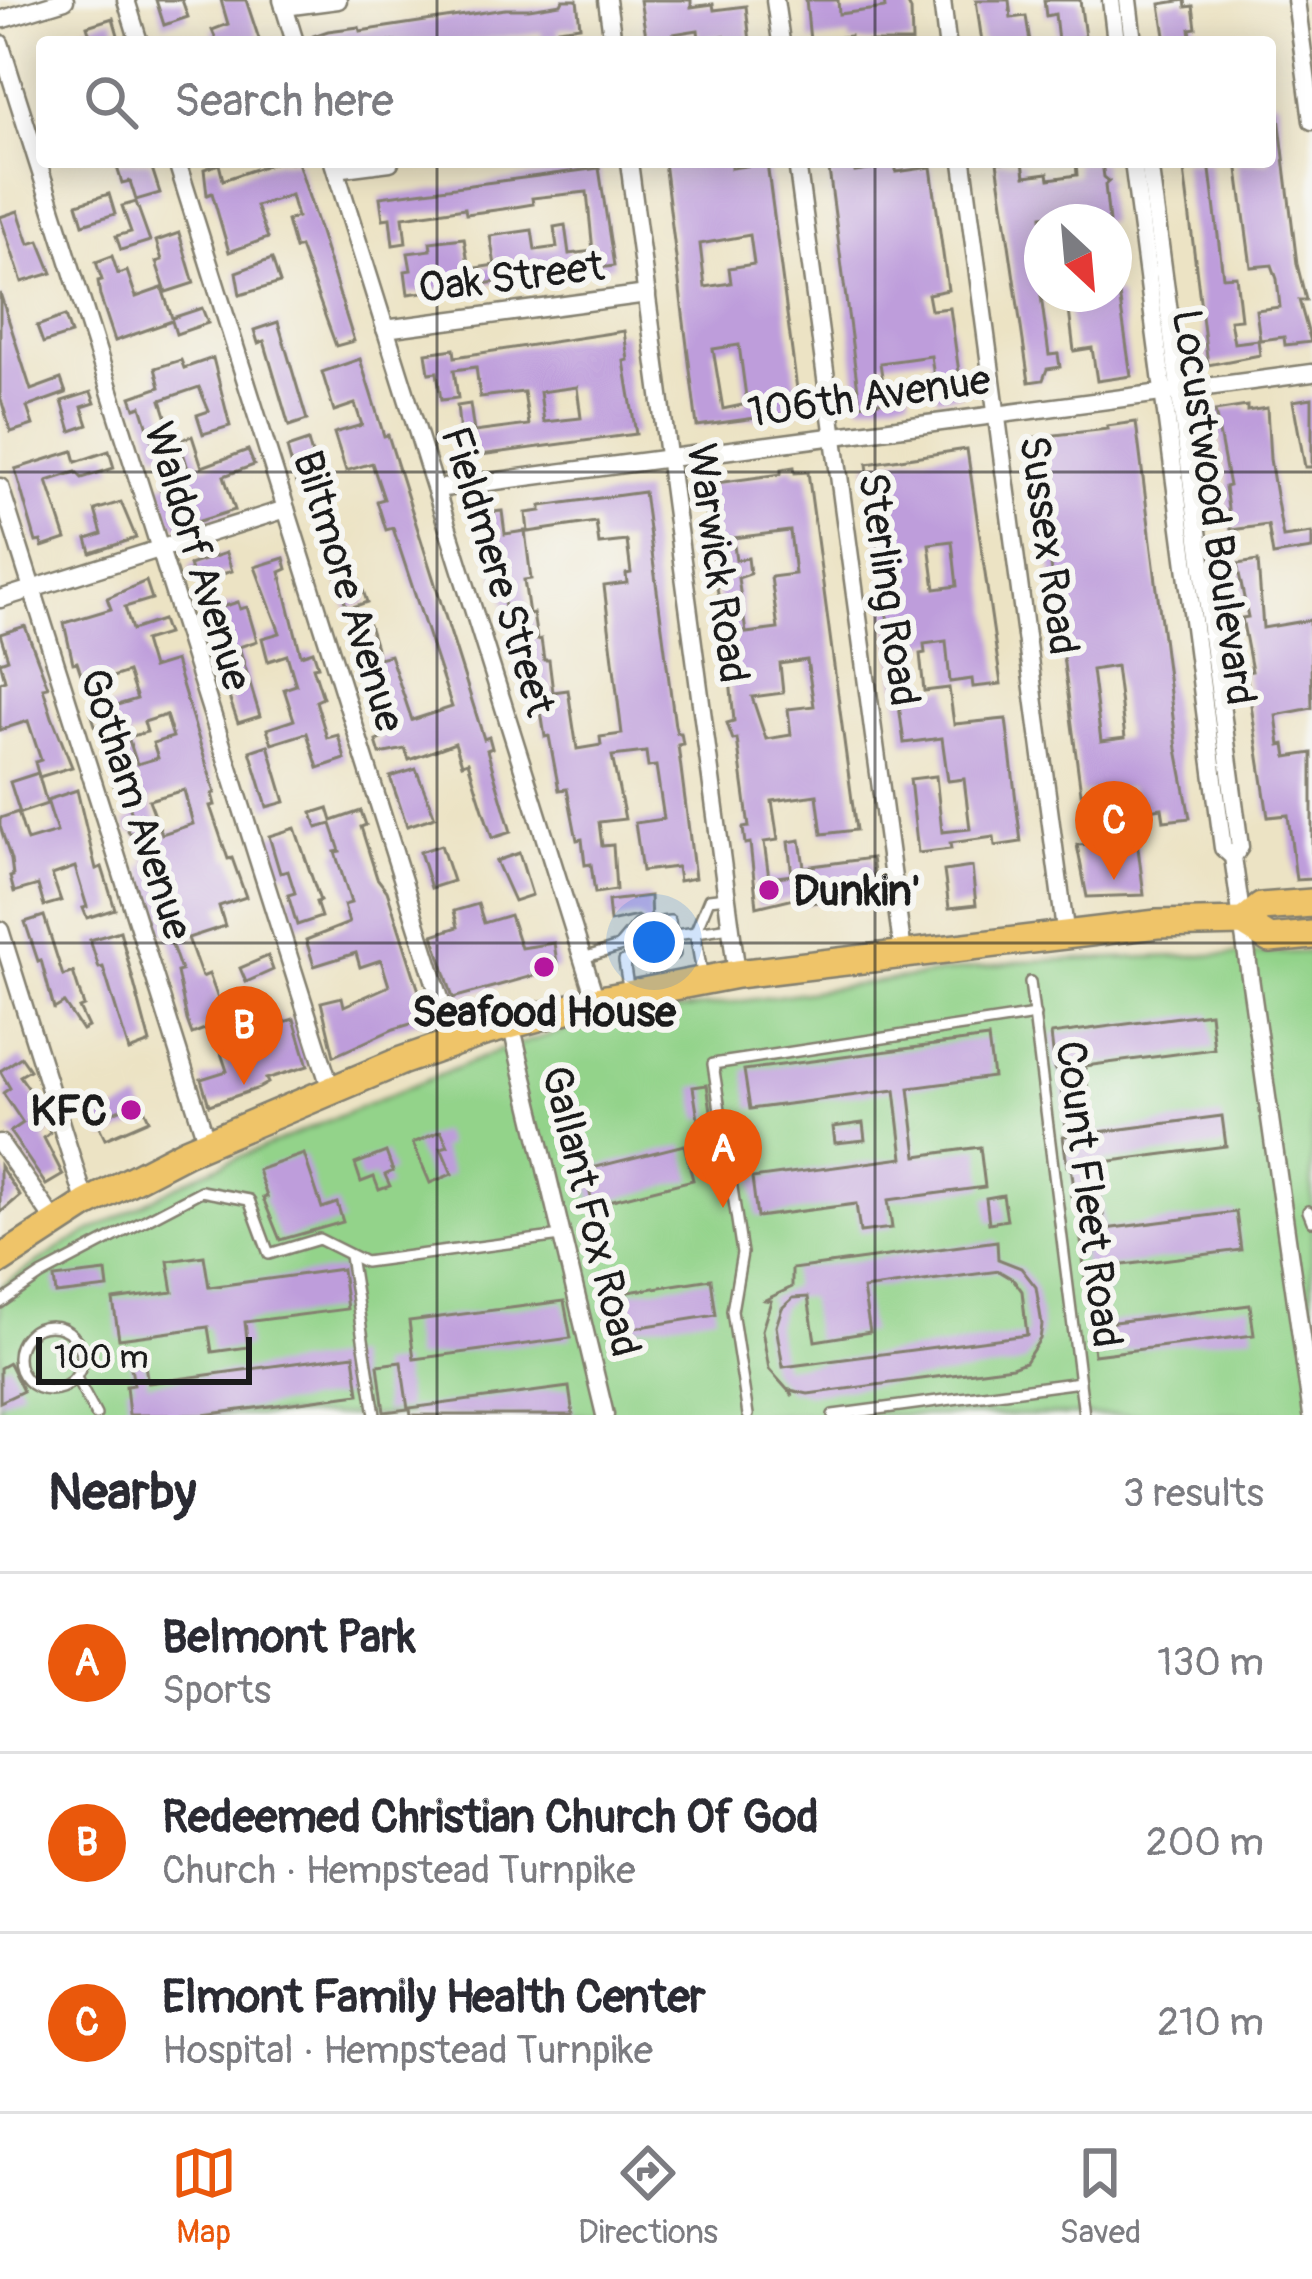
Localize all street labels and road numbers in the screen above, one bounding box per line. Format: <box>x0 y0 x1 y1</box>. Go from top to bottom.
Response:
street label: Oak Street <box>415 241 607 315</box>
street label: Locustwood Boulevard <box>1160 306 1267 708</box>
street label: 106th Avenue <box>745 354 994 440</box>
street label: Waldorf Avenue <box>132 416 263 697</box>
street label: Fieldmere Street <box>428 421 566 723</box>
street label: Sussex Road <box>1007 432 1089 658</box>
street label: Warwick Road <box>674 440 760 686</box>
street label: Biltmore Avenue <box>281 445 416 739</box>
street label: Sterling Road <box>846 469 930 709</box>
street label: Gotham Avenue <box>67 662 203 947</box>
street label: Count Fleet Road <box>1043 1038 1133 1351</box>
street label: Gallant Fox Road <box>529 1061 651 1362</box>

